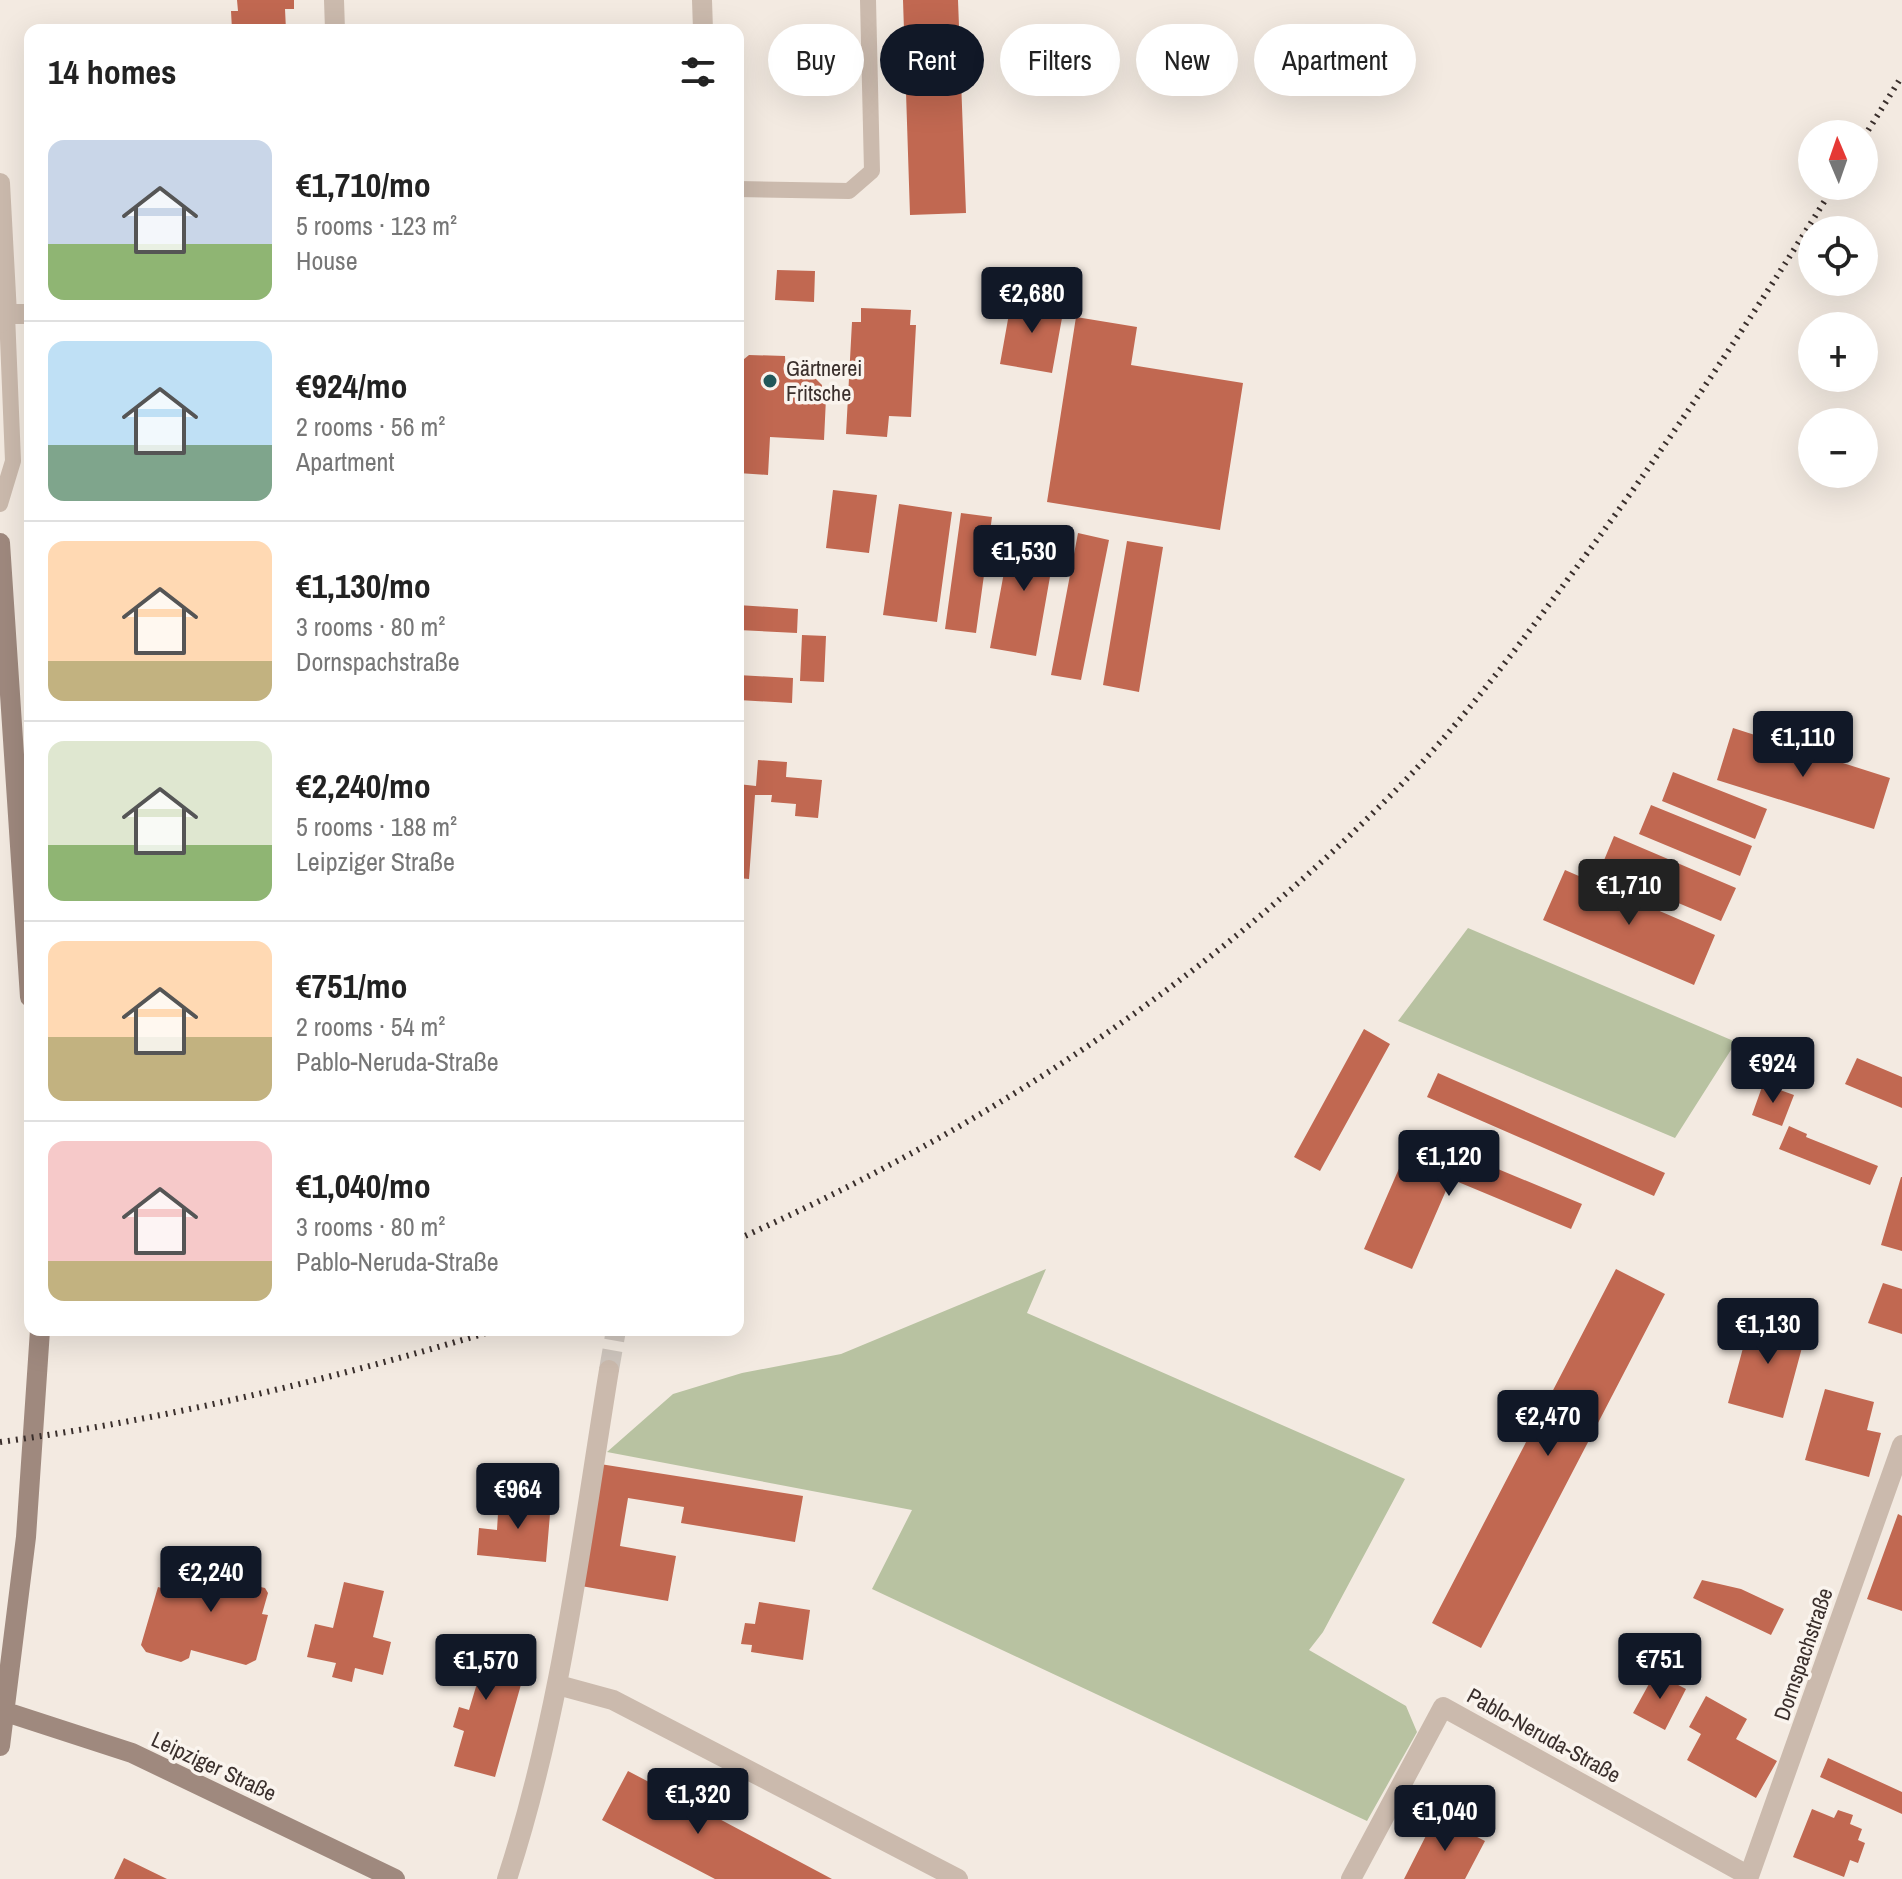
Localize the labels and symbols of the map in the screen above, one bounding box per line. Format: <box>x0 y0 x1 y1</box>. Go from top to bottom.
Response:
north arrow <box>1798 120 1878 200</box>
pin: €2,680 <box>967 267 1097 335</box>
place label: Gärtnerei Fritsche <box>786 353 862 408</box>
marker: Gärtnerei Fritsche <box>761 372 779 390</box>
pin: €1,530 <box>959 525 1089 593</box>
pin: €1,110 <box>1738 711 1868 779</box>
pin: €1,710 <box>1564 859 1694 927</box>
pin: €924 <box>1726 1037 1820 1105</box>
pin: €1,120 <box>1384 1130 1514 1198</box>
pin: €1,130 <box>1703 1298 1833 1366</box>
pin: €2,470 <box>1483 1390 1613 1458</box>
pin: €964 <box>471 1463 565 1531</box>
pin: €2,240 <box>146 1546 276 1614</box>
street label: Dornspachstraße <box>1766 1584 1840 1724</box>
pin: €751 <box>1613 1633 1707 1701</box>
pin: €1,570 <box>421 1634 551 1702</box>
street label: Pablo-Neruda-Straße <box>1462 1680 1626 1790</box>
street label: Leipziger Straße <box>147 1724 281 1808</box>
pin: €1,320 <box>633 1768 763 1836</box>
pin: €1,040 <box>1380 1785 1510 1853</box>

